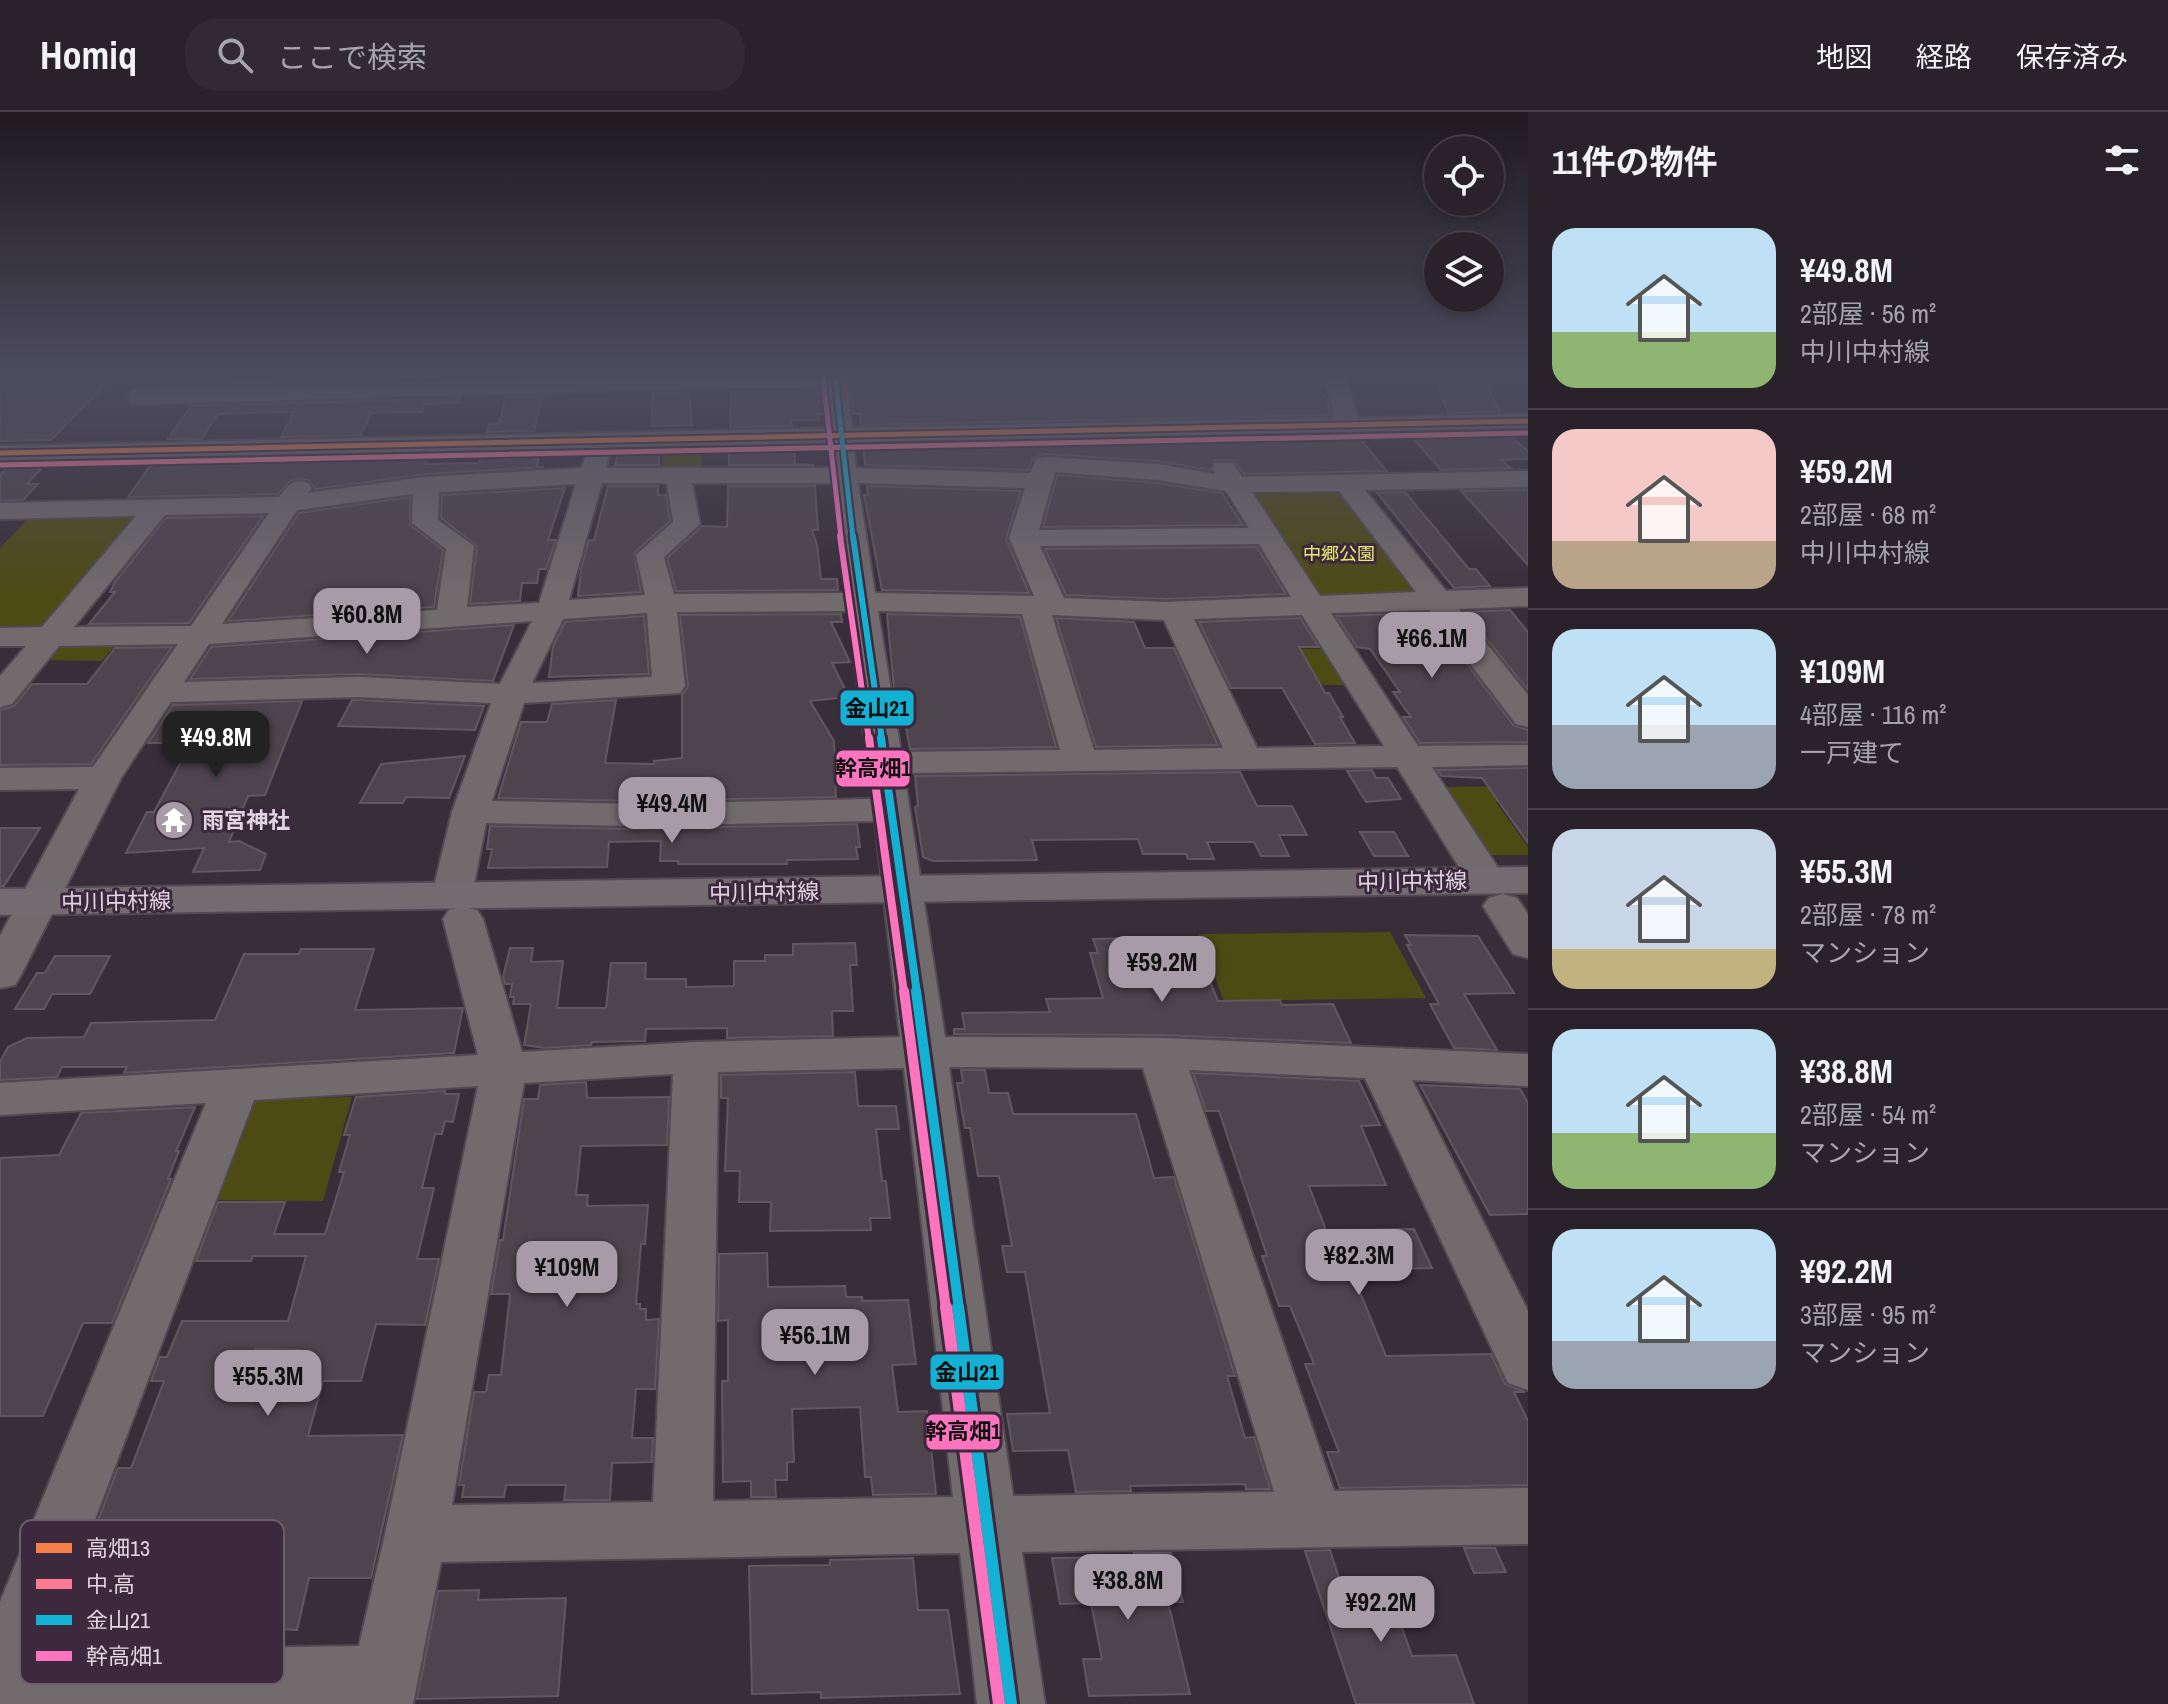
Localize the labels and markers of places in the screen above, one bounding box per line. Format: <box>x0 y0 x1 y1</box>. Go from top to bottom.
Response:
pin: ¥60.8M <box>302 588 432 656</box>
pin: ¥66.1M <box>1367 612 1497 680</box>
pin: ¥49.8M <box>151 711 281 779</box>
pin: ¥49.4M <box>607 777 737 845</box>
temple icon: 雨宮神社 <box>153 799 195 841</box>
place label: 雨宮神社 <box>202 805 290 835</box>
pin: ¥59.2M <box>1097 936 1227 1004</box>
pin: ¥82.3M <box>1294 1229 1424 1297</box>
pin: ¥109M <box>511 1241 623 1309</box>
pin: ¥56.1M <box>750 1309 880 1377</box>
pin: ¥55.3M <box>203 1350 333 1418</box>
pin: ¥38.8M <box>1063 1554 1193 1622</box>
pin: ¥92.2M <box>1316 1576 1446 1644</box>

